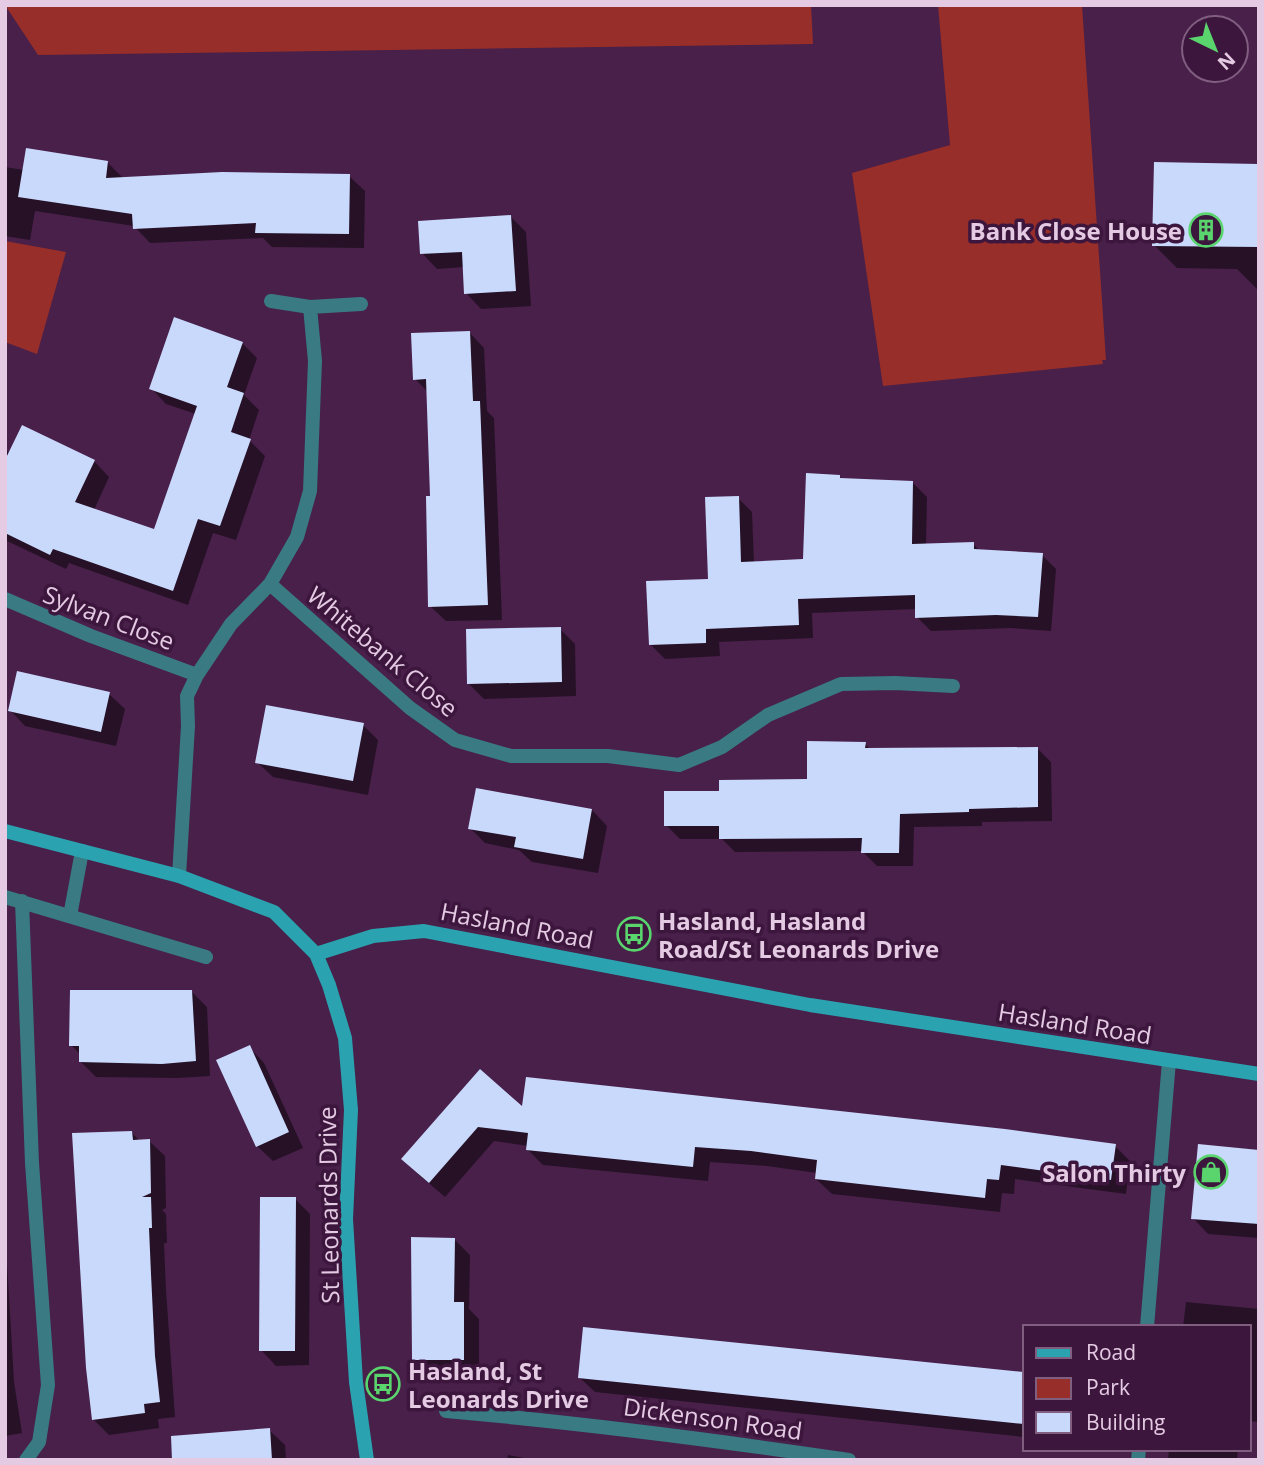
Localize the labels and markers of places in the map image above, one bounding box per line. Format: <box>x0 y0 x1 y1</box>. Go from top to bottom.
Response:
building icon: Bank Close House <box>1187 211 1225 249</box>
place label: Bank Close House <box>970 214 1182 247</box>
place label: Hasland, Hasland Road/St Leonards Drive <box>658 904 939 965</box>
bus stop icon: Hasland, Hasland Road/St Leonards Drive <box>615 915 653 953</box>
shop icon: Salon Thirty <box>1192 1153 1230 1191</box>
place label: Salon Thirty <box>1042 1156 1186 1189</box>
place label: Hasland, St Leonards Drive <box>408 1354 589 1415</box>
bus stop icon: Hasland, St Leonards Drive <box>364 1365 402 1403</box>

